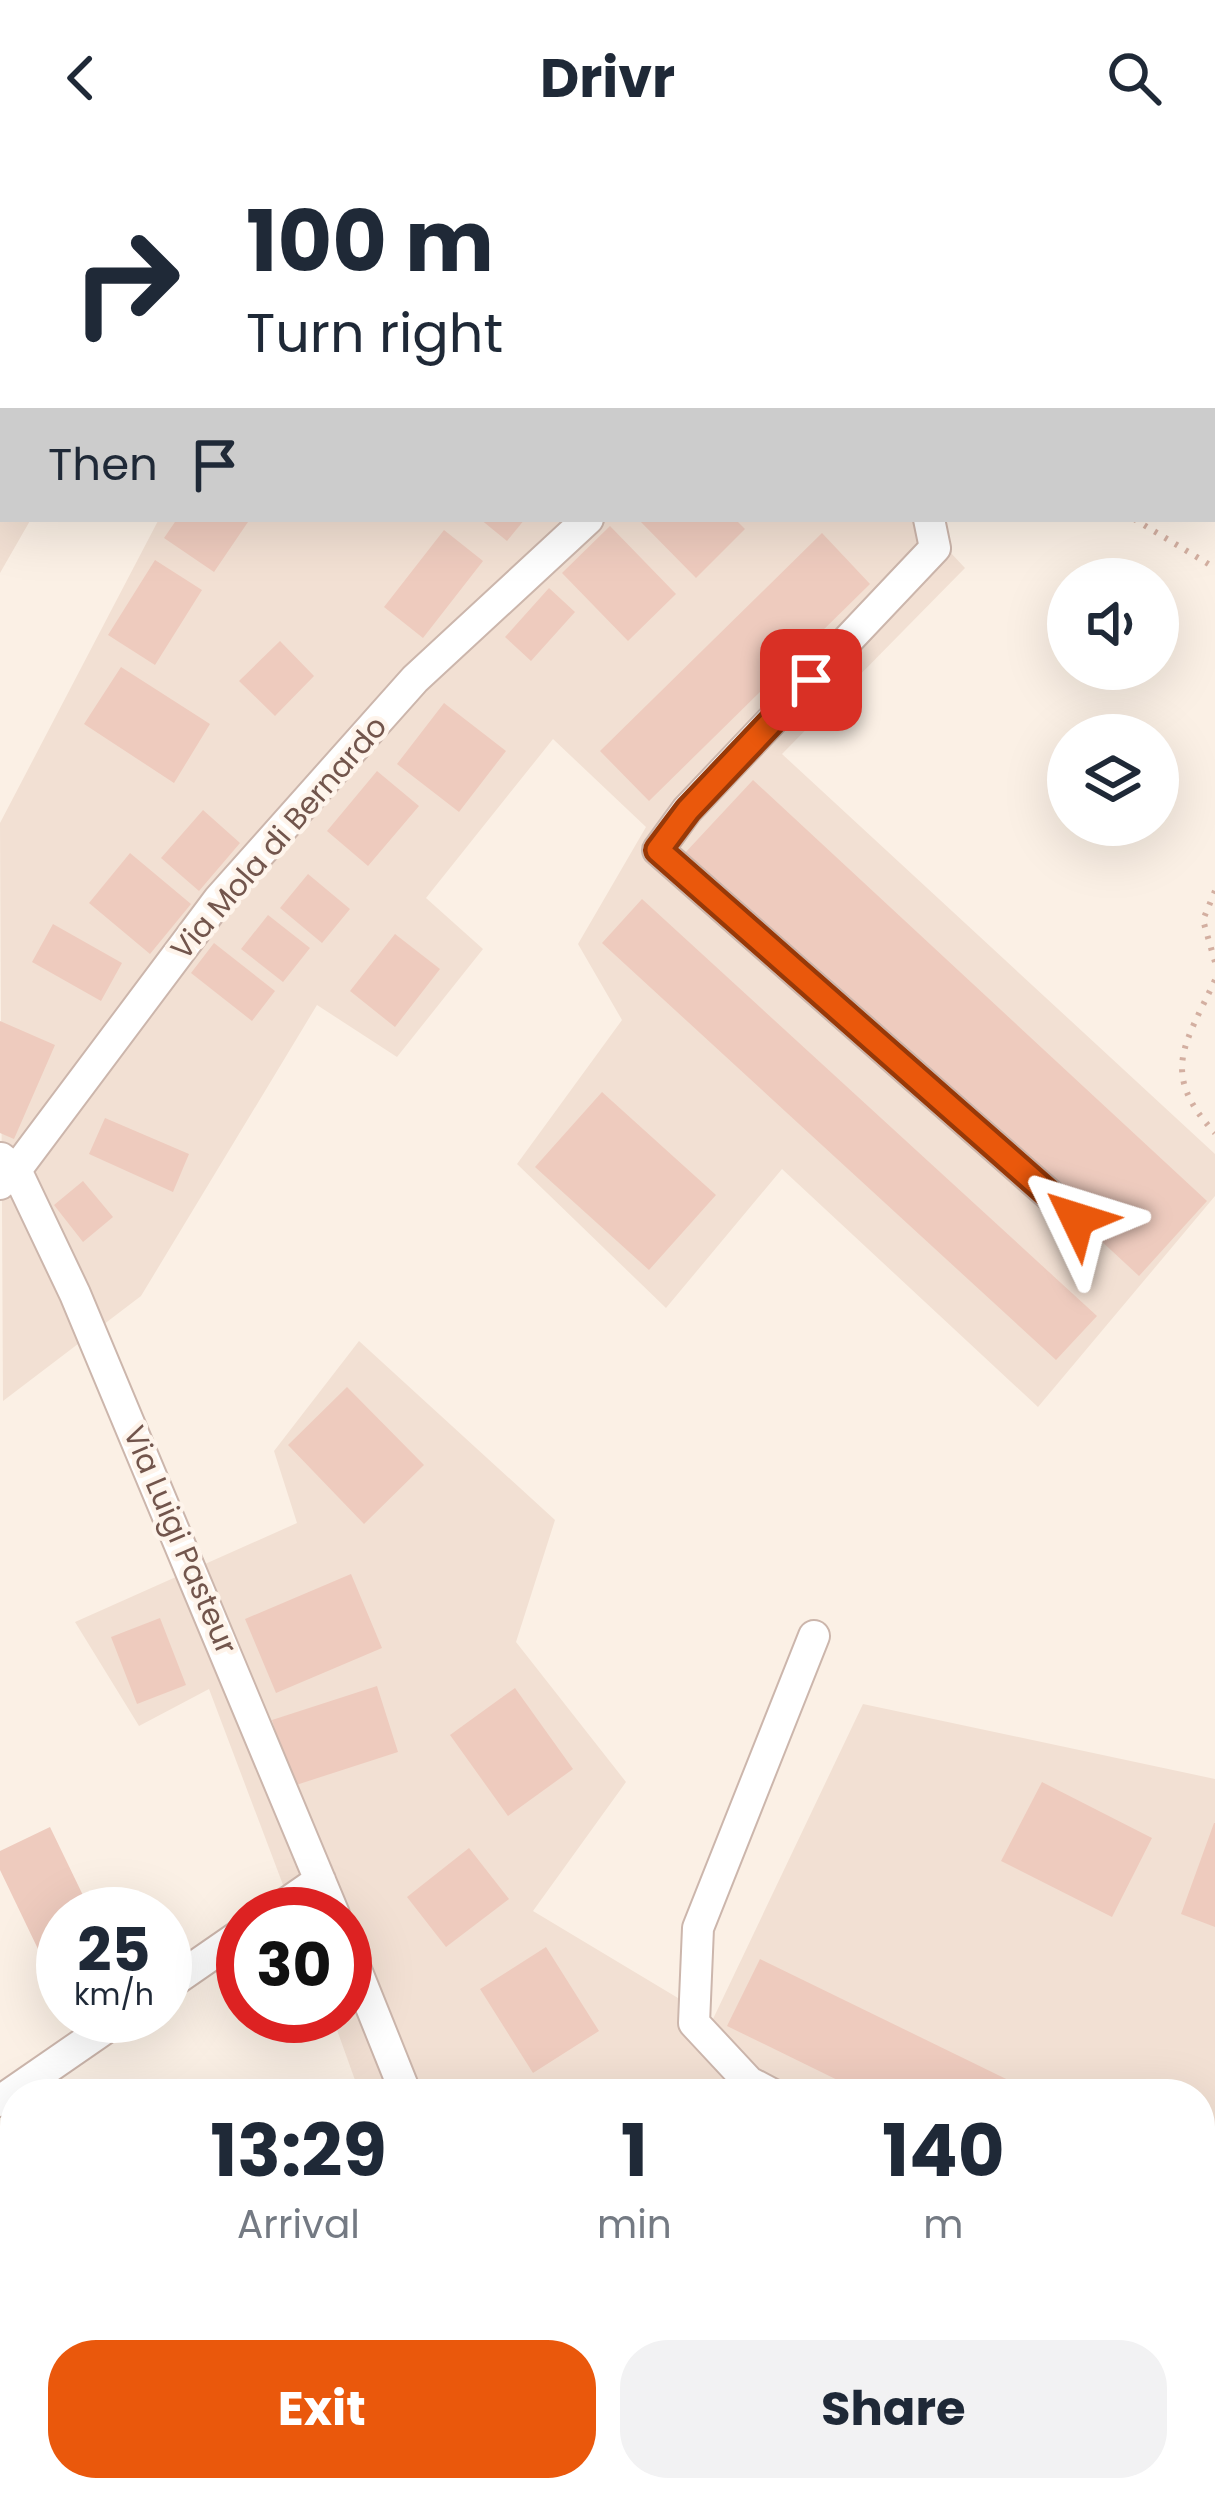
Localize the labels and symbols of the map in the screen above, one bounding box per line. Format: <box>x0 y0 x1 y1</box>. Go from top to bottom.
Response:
pin <box>760 629 862 731</box>
street label: Via Mola di Bernardo <box>160 706 397 969</box>
position arrow <box>1014 1156 1140 1282</box>
street label: Via Luigi Pasteur <box>113 1419 248 1661</box>
speed limit sign: 30 <box>216 1887 372 2043</box>

